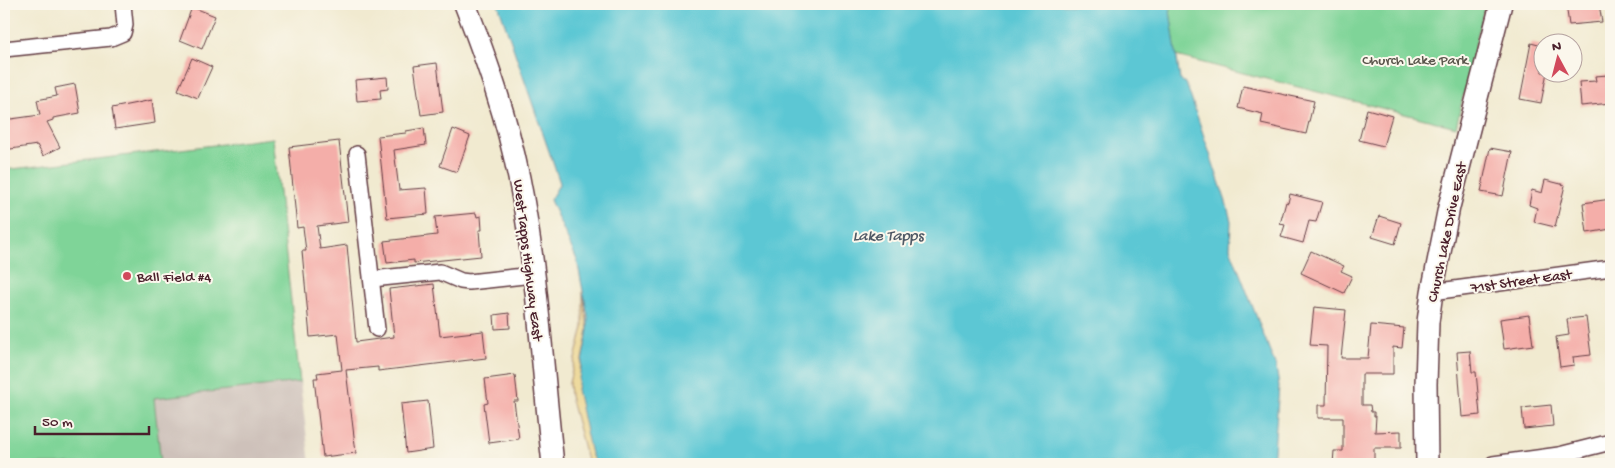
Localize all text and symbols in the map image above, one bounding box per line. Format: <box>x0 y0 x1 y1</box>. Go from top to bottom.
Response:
north arrow <box>1532 32 1582 82</box>
text: N <box>1551 39 1562 57</box>
park label: Church Lake Park <box>1362 52 1469 70</box>
street label: Church Lake Drive East <box>1424 159 1472 304</box>
street label: West Tapps Highway East <box>508 179 546 344</box>
water label: Lake Tapps <box>853 228 925 247</box>
street label: 71st Street East <box>1469 266 1575 298</box>
place label: Ball Field #4 <box>136 269 211 287</box>
marker: Ball Field #4 <box>121 270 133 282</box>
scale bar <box>35 403 149 435</box>
text: 50 m <box>42 414 73 432</box>

